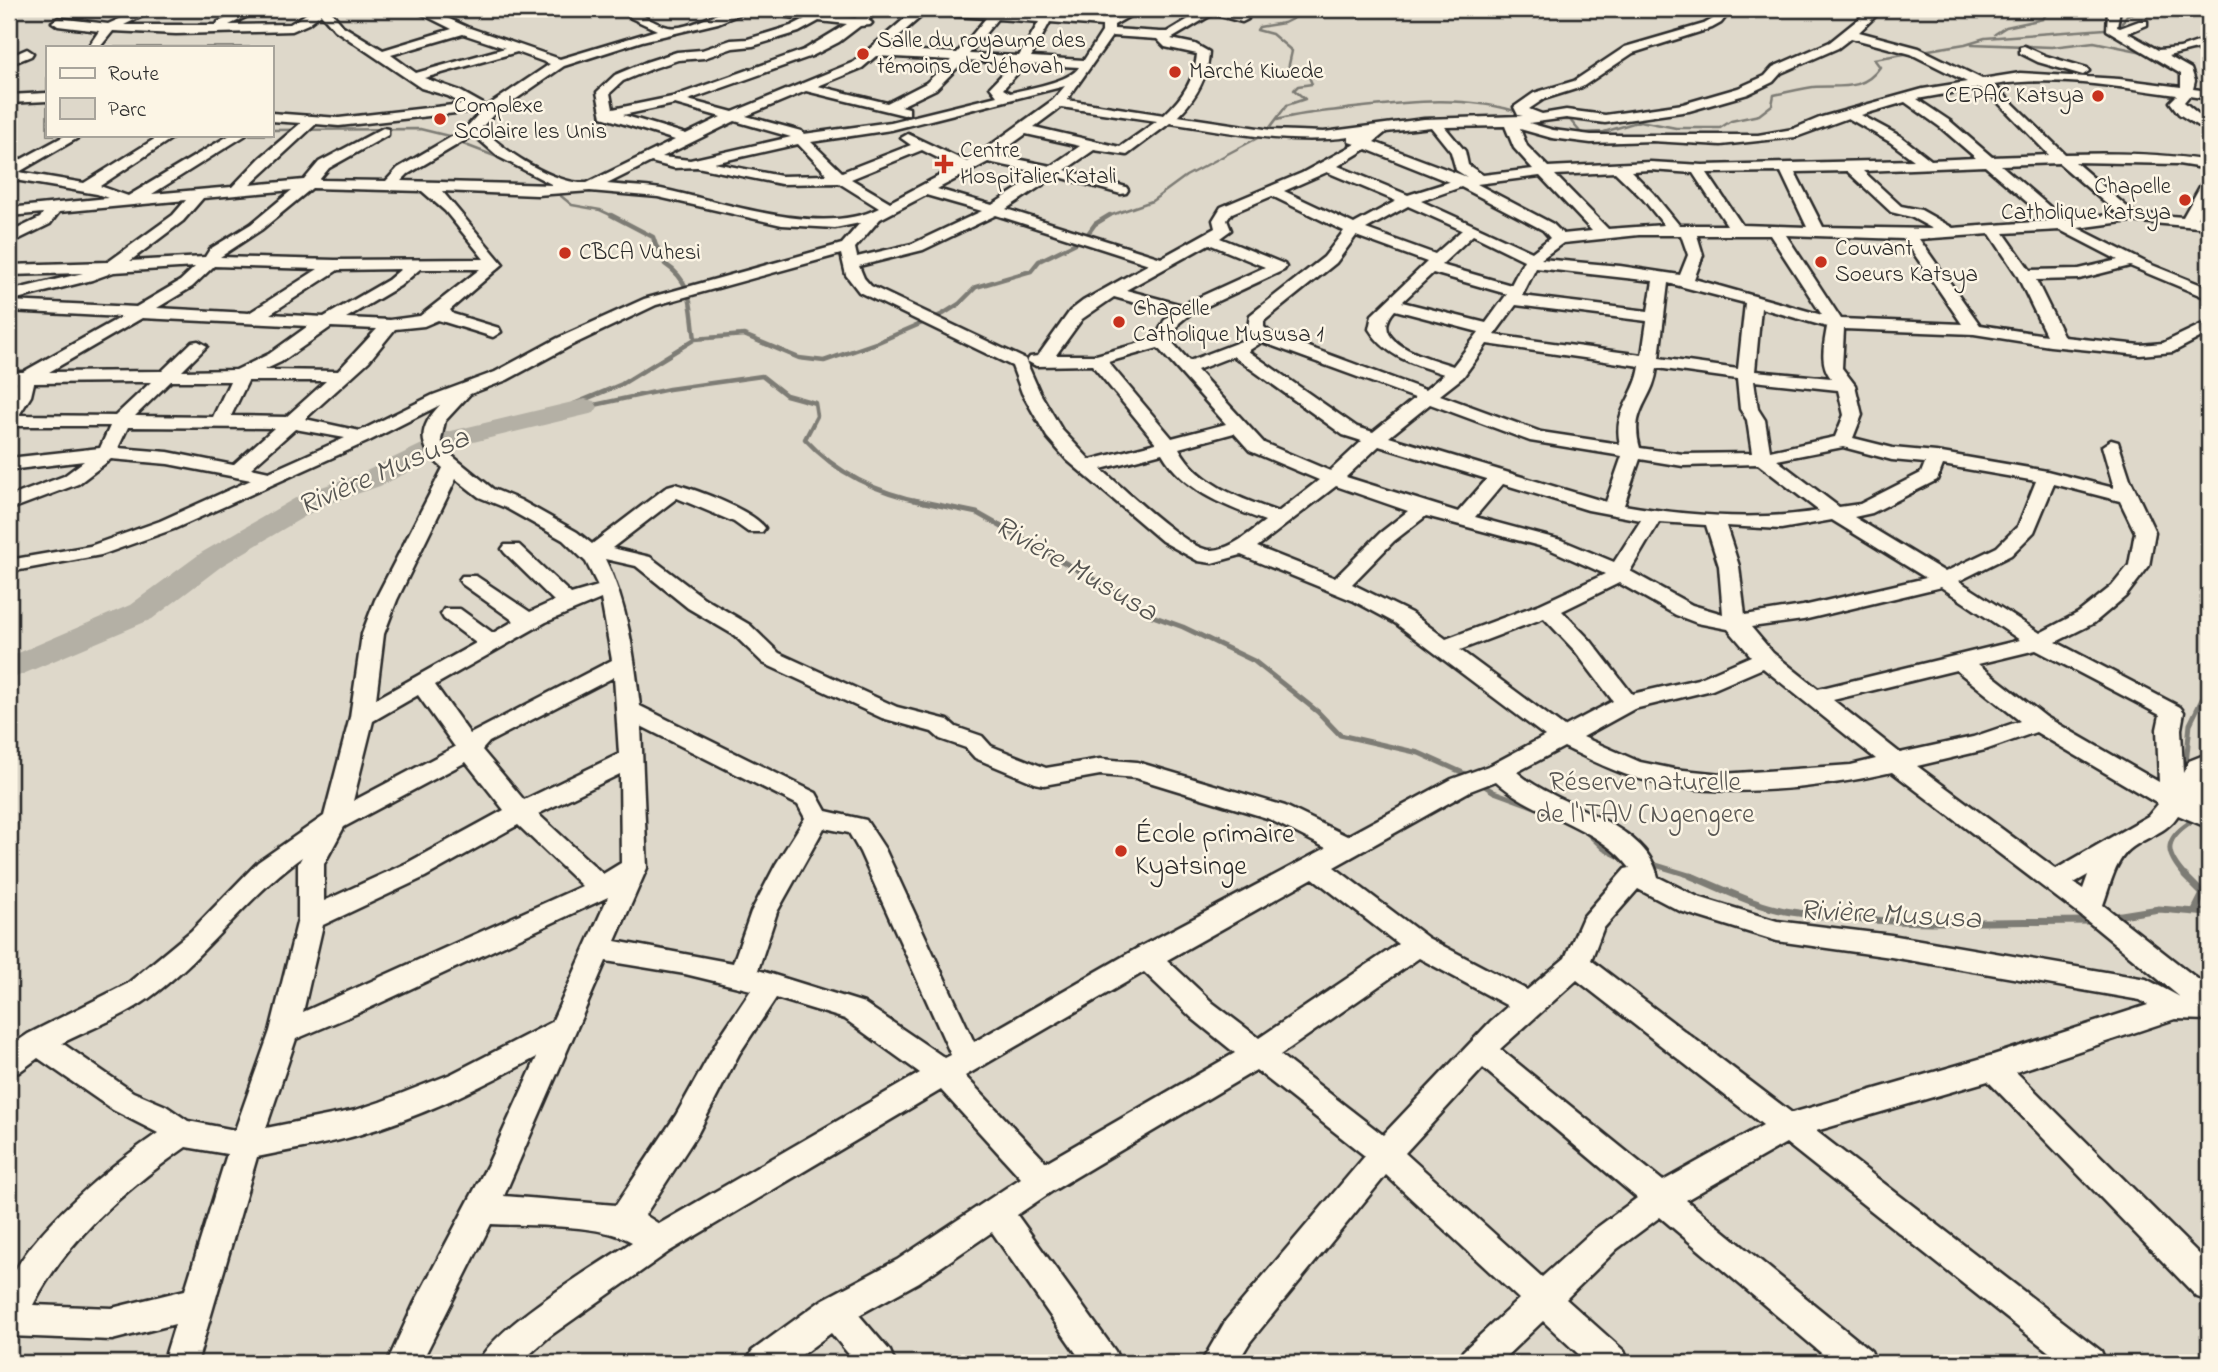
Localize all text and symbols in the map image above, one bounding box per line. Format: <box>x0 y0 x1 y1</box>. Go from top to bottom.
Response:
place label: Salle du royaume des témoins de Jéhovah <box>877 25 1086 84</box>
legend <box>46 46 273 136</box>
marker: Salle du royaume des témoins de Jéhovah <box>855 46 871 62</box>
place label: Marché Kiwede <box>1189 56 1324 89</box>
text: Route <box>108 60 160 90</box>
marker: Marché Kiwede <box>1167 64 1183 80</box>
place label: CEPAC Katsya <box>1945 80 2084 115</box>
marker: CEPAC Katsya <box>2090 88 2106 104</box>
place label: Complexe Scolaire les Unis <box>454 90 607 149</box>
text: Parc <box>108 96 147 126</box>
marker: Complexe Scolaire les Unis <box>432 111 448 127</box>
place label: Centre Hospitalier Katali <box>960 135 1117 194</box>
marker: Centre Hospitalier Katali <box>934 154 954 174</box>
place label: Chapelle Catholique Katsya <box>2001 171 2172 232</box>
marker: Chapelle Catholique Katsya <box>2177 192 2193 208</box>
place label: Couvant Soeurs Katsya <box>1835 233 1978 294</box>
place label: CBCA Vuhesi <box>579 237 701 270</box>
marker: CBCA Vuhesi <box>557 245 573 261</box>
marker: Couvant Soeurs Katsya <box>1813 254 1829 270</box>
place label: Chapelle Catholique Mususa 1 <box>1133 293 1324 352</box>
marker: Chapelle Catholique Mususa 1 <box>1111 314 1127 330</box>
water label: Rivière Mususa <box>292 417 477 529</box>
water label: Rivière Mususa <box>985 506 1165 635</box>
park label: Réserve naturelle de l'ITAV (Ngengere <box>1536 763 1755 836</box>
place label: École primaire Kyatsinge <box>1135 815 1295 888</box>
marker: École primaire Kyatsinge <box>1113 843 1129 859</box>
water label: Rivière Mususa <box>1798 889 1983 943</box>

